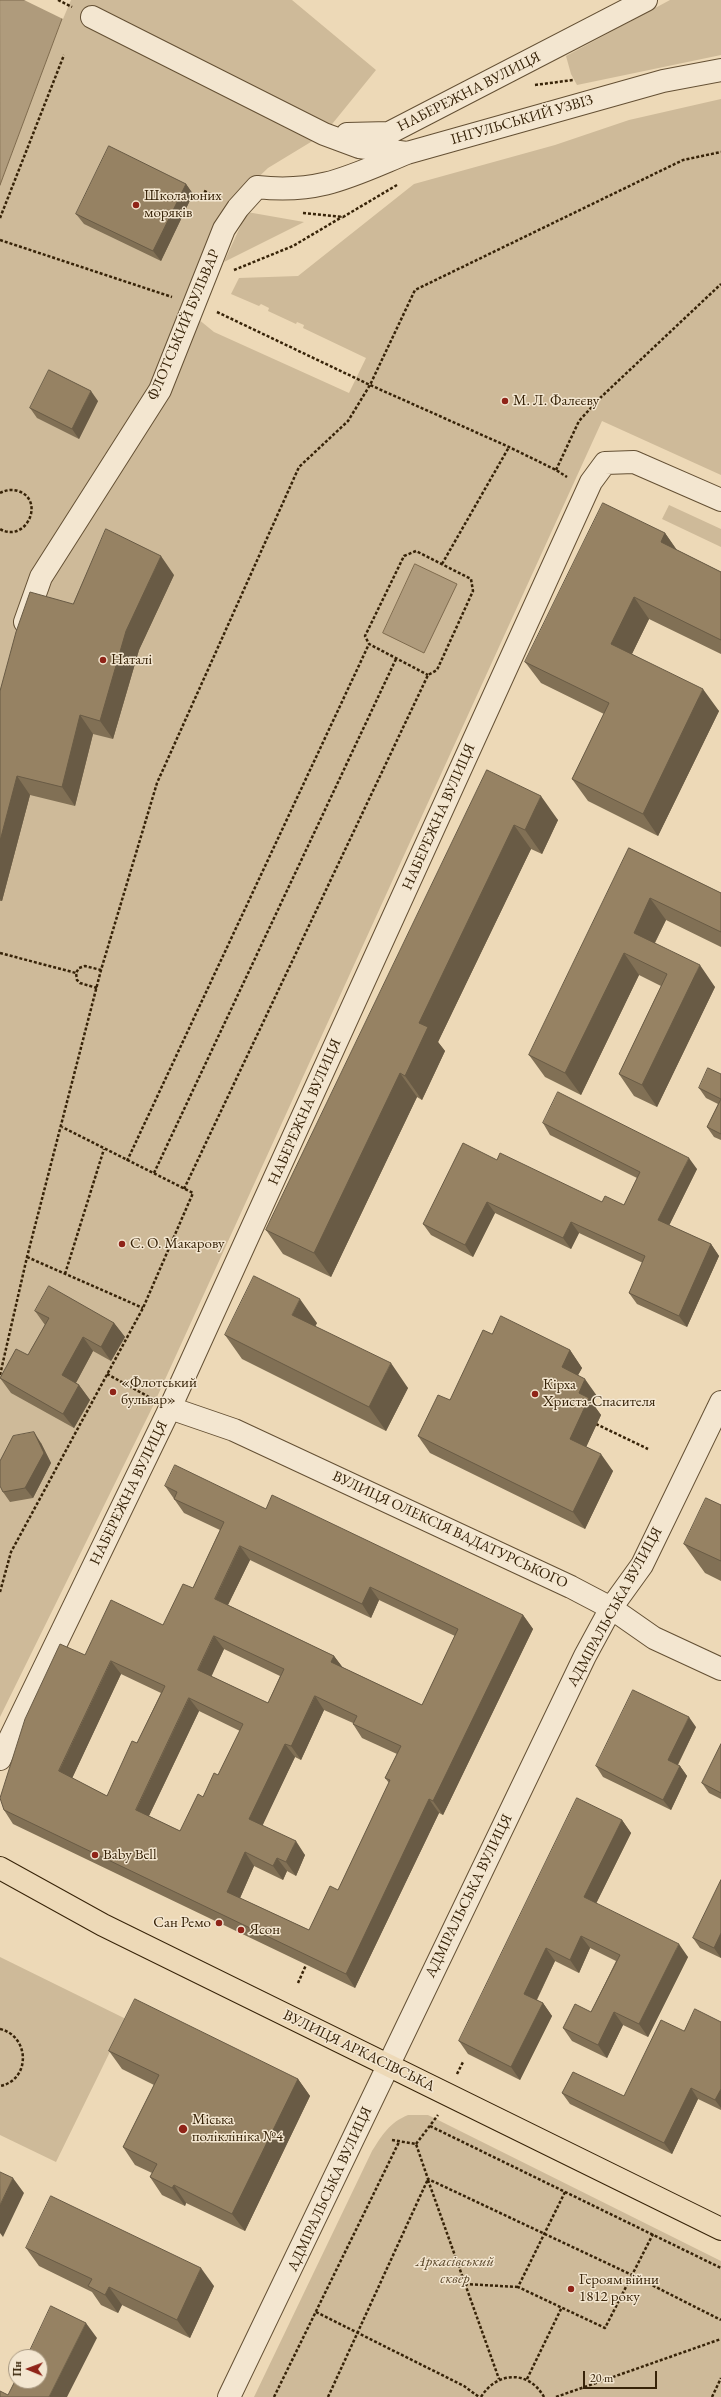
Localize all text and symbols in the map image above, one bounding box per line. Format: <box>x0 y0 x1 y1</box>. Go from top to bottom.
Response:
street label: НАБЕРЕЖНА ВУЛИЦЯ <box>394 48 544 136</box>
street label: ІНГУЛЬСЬКИЙ УЗВІЗ <box>449 91 595 149</box>
place label: Школа юних моряків <box>144 187 222 222</box>
marker: Школа юних моряків <box>131 200 141 210</box>
street label: ФЛОТСЬКИЙ БУЛЬВАР <box>144 247 224 403</box>
place label: М. Л. Фалєєву <box>513 392 599 410</box>
marker: М. Л. Фалєєву <box>500 396 510 406</box>
place label: Наталі <box>111 651 152 669</box>
marker: Наталі <box>98 655 108 665</box>
street label: НАБЕРЕЖНА ВУЛИЦЯ <box>399 741 479 893</box>
street label: НАБЕРЕЖНА ВУЛИЦЯ <box>265 1036 345 1188</box>
place label: С. О. Макарову <box>130 1235 225 1253</box>
marker: С. О. Макарову <box>117 1239 127 1249</box>
place label: «Флотський бульвар» <box>121 1374 197 1409</box>
place label: Кірха Христа-Спасителя <box>543 1376 656 1411</box>
marker: «Флотський бульвар» <box>108 1387 118 1397</box>
marker: Кірха Христа-Спасителя <box>530 1389 540 1399</box>
street label: НАБЕРЕЖНА ВУЛИЦЯ <box>86 1418 172 1568</box>
street label: ВУЛИЦЯ ОЛЕКСІЯ ВАДАТУРСЬКОГО <box>329 1467 571 1593</box>
street label: АДМІРАЛЬСЬКА ВУЛИЦЯ <box>564 1524 666 1690</box>
street label: АДМІРАЛЬСЬКА ВУЛИЦЯ <box>422 1811 516 1981</box>
place label: Baby Bell <box>103 1846 157 1864</box>
marker: Baby Bell <box>90 1850 100 1860</box>
place label: Сан Ремо <box>153 1914 211 1932</box>
marker: Сан Ремо <box>214 1918 224 1928</box>
place label: Ясон <box>249 1921 280 1939</box>
marker: Ясон <box>236 1925 246 1935</box>
street label: ВУЛИЦЯ АРКАСІВСЬКА <box>280 2006 438 2096</box>
street label: АДМІРАЛЬСЬКА ВУЛИЦЯ <box>284 2104 376 2274</box>
place label: Міська поліклініка №4 <box>192 2111 283 2146</box>
marker: Міська поліклініка №4 <box>177 2123 189 2135</box>
park label: Аркасівський сквер <box>416 2253 494 2288</box>
place label: Героям війни 1812 року <box>579 2271 659 2306</box>
marker: Героям війни 1812 року <box>566 2284 576 2294</box>
north arrow <box>8 2349 48 2389</box>
text: Пн <box>10 2361 24 2376</box>
scale bar <box>585 2363 659 2389</box>
text: 20 m <box>590 2370 613 2386</box>

